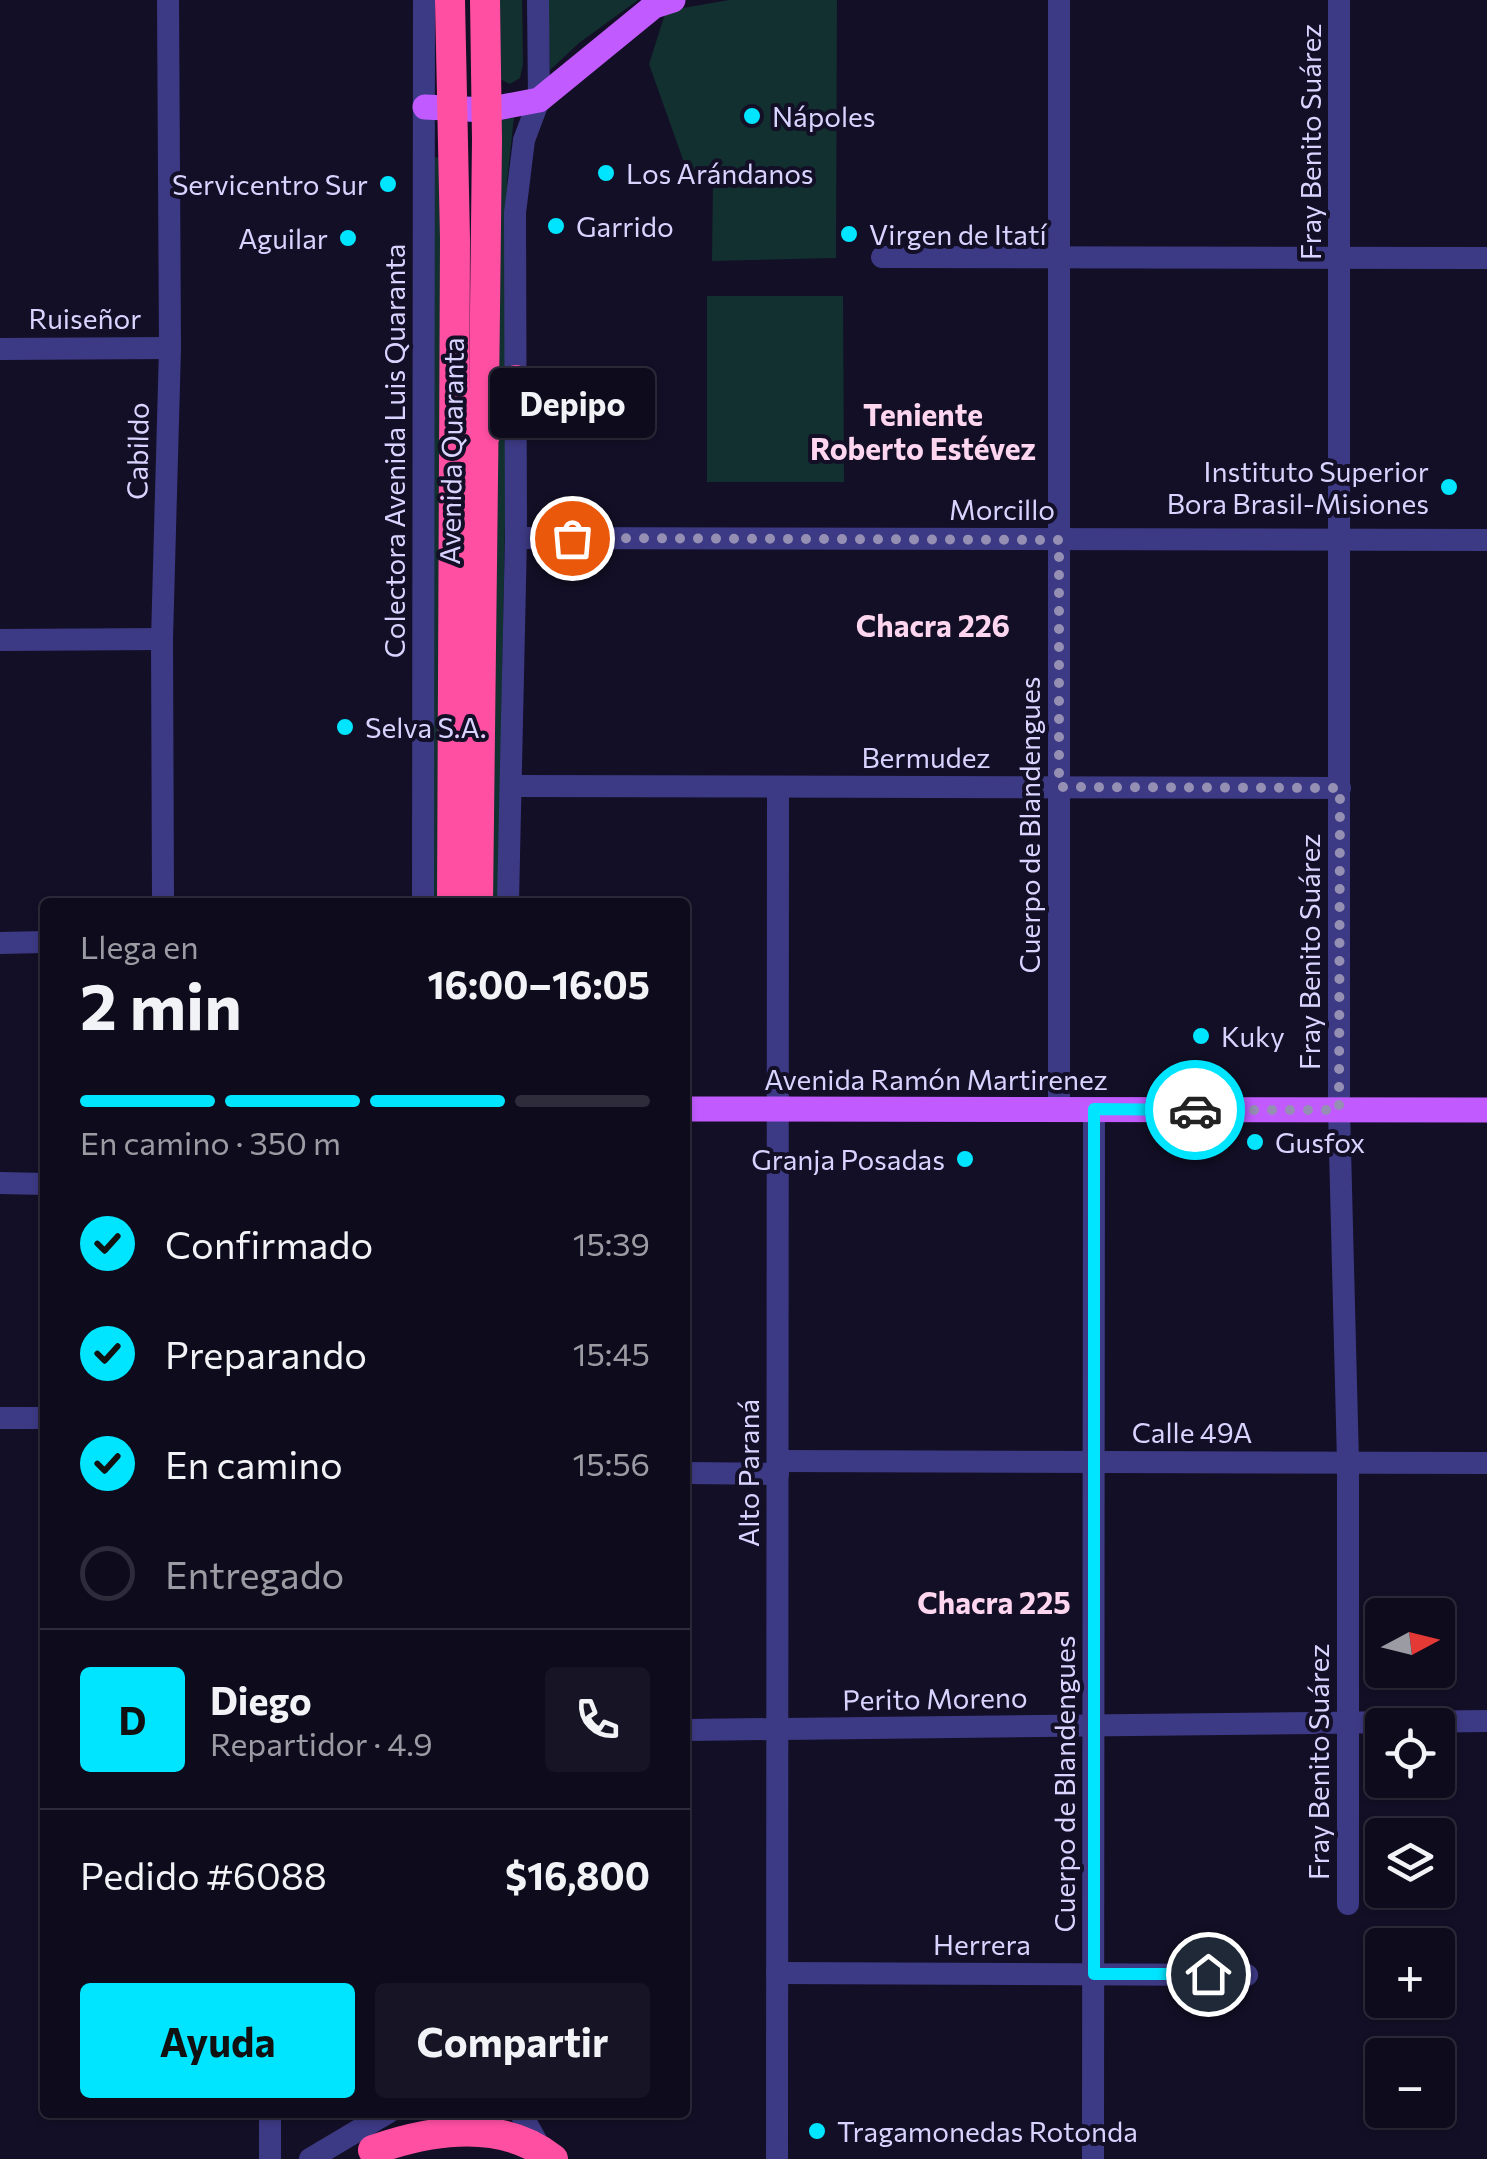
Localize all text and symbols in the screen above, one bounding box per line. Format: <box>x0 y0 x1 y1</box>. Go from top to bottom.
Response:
street label: Fray Benito Suárez <box>1293 24 1327 260</box>
place label: Nápoles <box>772 99 876 133</box>
marker: Nápoles <box>741 105 763 127</box>
place label: Los Arándanos <box>626 156 813 190</box>
marker: Los Arándanos <box>595 162 617 184</box>
place label: Servicentro Sur <box>172 167 368 201</box>
marker: Servicentro Sur <box>377 173 399 195</box>
place label: Garrido <box>576 209 674 243</box>
marker: Garrido <box>545 215 567 237</box>
place label: Virgen de Itatí <box>869 217 1047 251</box>
place label: Aguilar <box>238 221 328 255</box>
marker: Virgen de Itatí <box>838 223 860 245</box>
marker: Aguilar <box>337 227 359 249</box>
street label: Colectora Avenida Luis Quaranta <box>377 244 411 658</box>
street label: Ruiseñor <box>29 301 141 335</box>
street label: Avenida Quaranta <box>432 337 470 565</box>
callout: Depipo <box>490 368 654 438</box>
text: Depipo <box>519 383 626 423</box>
district label: Teniente Roberto Estévez <box>810 395 1036 466</box>
street label: Cabildo <box>119 402 155 500</box>
place label: Instituto Superior Bora Brasil-Misiones <box>1167 454 1429 520</box>
marker: Instituto Superior Bora Brasil-Misiones <box>1438 476 1460 498</box>
street label: Morcillo <box>949 492 1055 526</box>
pin <box>530 496 615 581</box>
icon: bag <box>545 511 600 566</box>
district label: Chacra 226 <box>856 606 1010 643</box>
street label: Cuerpo de Blandengues <box>1012 677 1046 973</box>
place label: Selva S.A. <box>365 710 486 744</box>
marker: Selva S.A. <box>334 716 356 738</box>
street label: Bermudez <box>862 740 990 774</box>
street label: Fray Benito Suárez <box>1292 834 1326 1070</box>
text: Llega en <box>80 926 199 966</box>
text: 16:00–16:05 <box>427 960 650 1007</box>
text: 2 min <box>80 964 242 1043</box>
place label: Kuky <box>1221 1019 1285 1053</box>
marker: Kuky <box>1190 1025 1212 1047</box>
courier <box>1145 1060 1245 1160</box>
street label: Avenida Ramón Martirenez <box>764 1062 1108 1096</box>
icon: car <box>1168 1083 1223 1138</box>
text: En camino · 350 m <box>80 1122 341 1162</box>
place label: Gusfox <box>1275 1125 1365 1159</box>
marker: Gusfox <box>1244 1131 1266 1153</box>
place label: Granja Posadas <box>751 1142 945 1176</box>
marker: Granja Posadas <box>954 1148 976 1170</box>
icon: check <box>80 1216 135 1271</box>
text: Confirmado <box>165 1220 373 1267</box>
text: 15:39 <box>573 1223 650 1263</box>
icon: check <box>80 1326 135 1381</box>
text: Preparando <box>165 1330 367 1377</box>
text: 15:45 <box>573 1333 650 1373</box>
street label: Alto Paraná <box>731 1399 765 1547</box>
street label: Calle 49A <box>1132 1415 1252 1449</box>
icon: check <box>80 1436 135 1491</box>
text: En camino <box>165 1440 343 1487</box>
text: 15:56 <box>573 1443 650 1483</box>
text: Entregado <box>165 1550 344 1597</box>
district label: Chacra 225 <box>917 1583 1071 1620</box>
north arrow <box>1365 1598 1455 1688</box>
map controls <box>1365 1598 1455 2128</box>
street label: Cuerpo de Blandengues <box>1047 1636 1081 1932</box>
street label: Fray Benito Suárez <box>1301 1644 1335 1880</box>
button: phone <box>545 1667 650 1772</box>
text: Diego <box>210 1676 312 1723</box>
street label: Perito Moreno <box>842 1679 1028 1717</box>
text: D <box>119 1696 146 1743</box>
button: locate <box>1365 1708 1455 1798</box>
text: Repartidor · 4.9 <box>210 1723 433 1763</box>
button: layers <box>1365 1818 1455 1908</box>
text: Pedido #6088 <box>80 1851 327 1898</box>
text: $16,800 <box>505 1851 650 1898</box>
street label: Herrera <box>933 1927 1031 1961</box>
button: + <box>1365 1928 1455 2018</box>
pin <box>1166 1932 1251 2017</box>
icon: home <box>1181 1947 1236 2002</box>
button: Ayuda <box>80 1983 355 2098</box>
button: Compartir <box>375 1983 650 2098</box>
button: − <box>1365 2038 1455 2128</box>
place label: Tragamonedas Rotonda <box>837 2114 1138 2148</box>
marker: Tragamonedas Rotonda <box>806 2120 828 2142</box>

